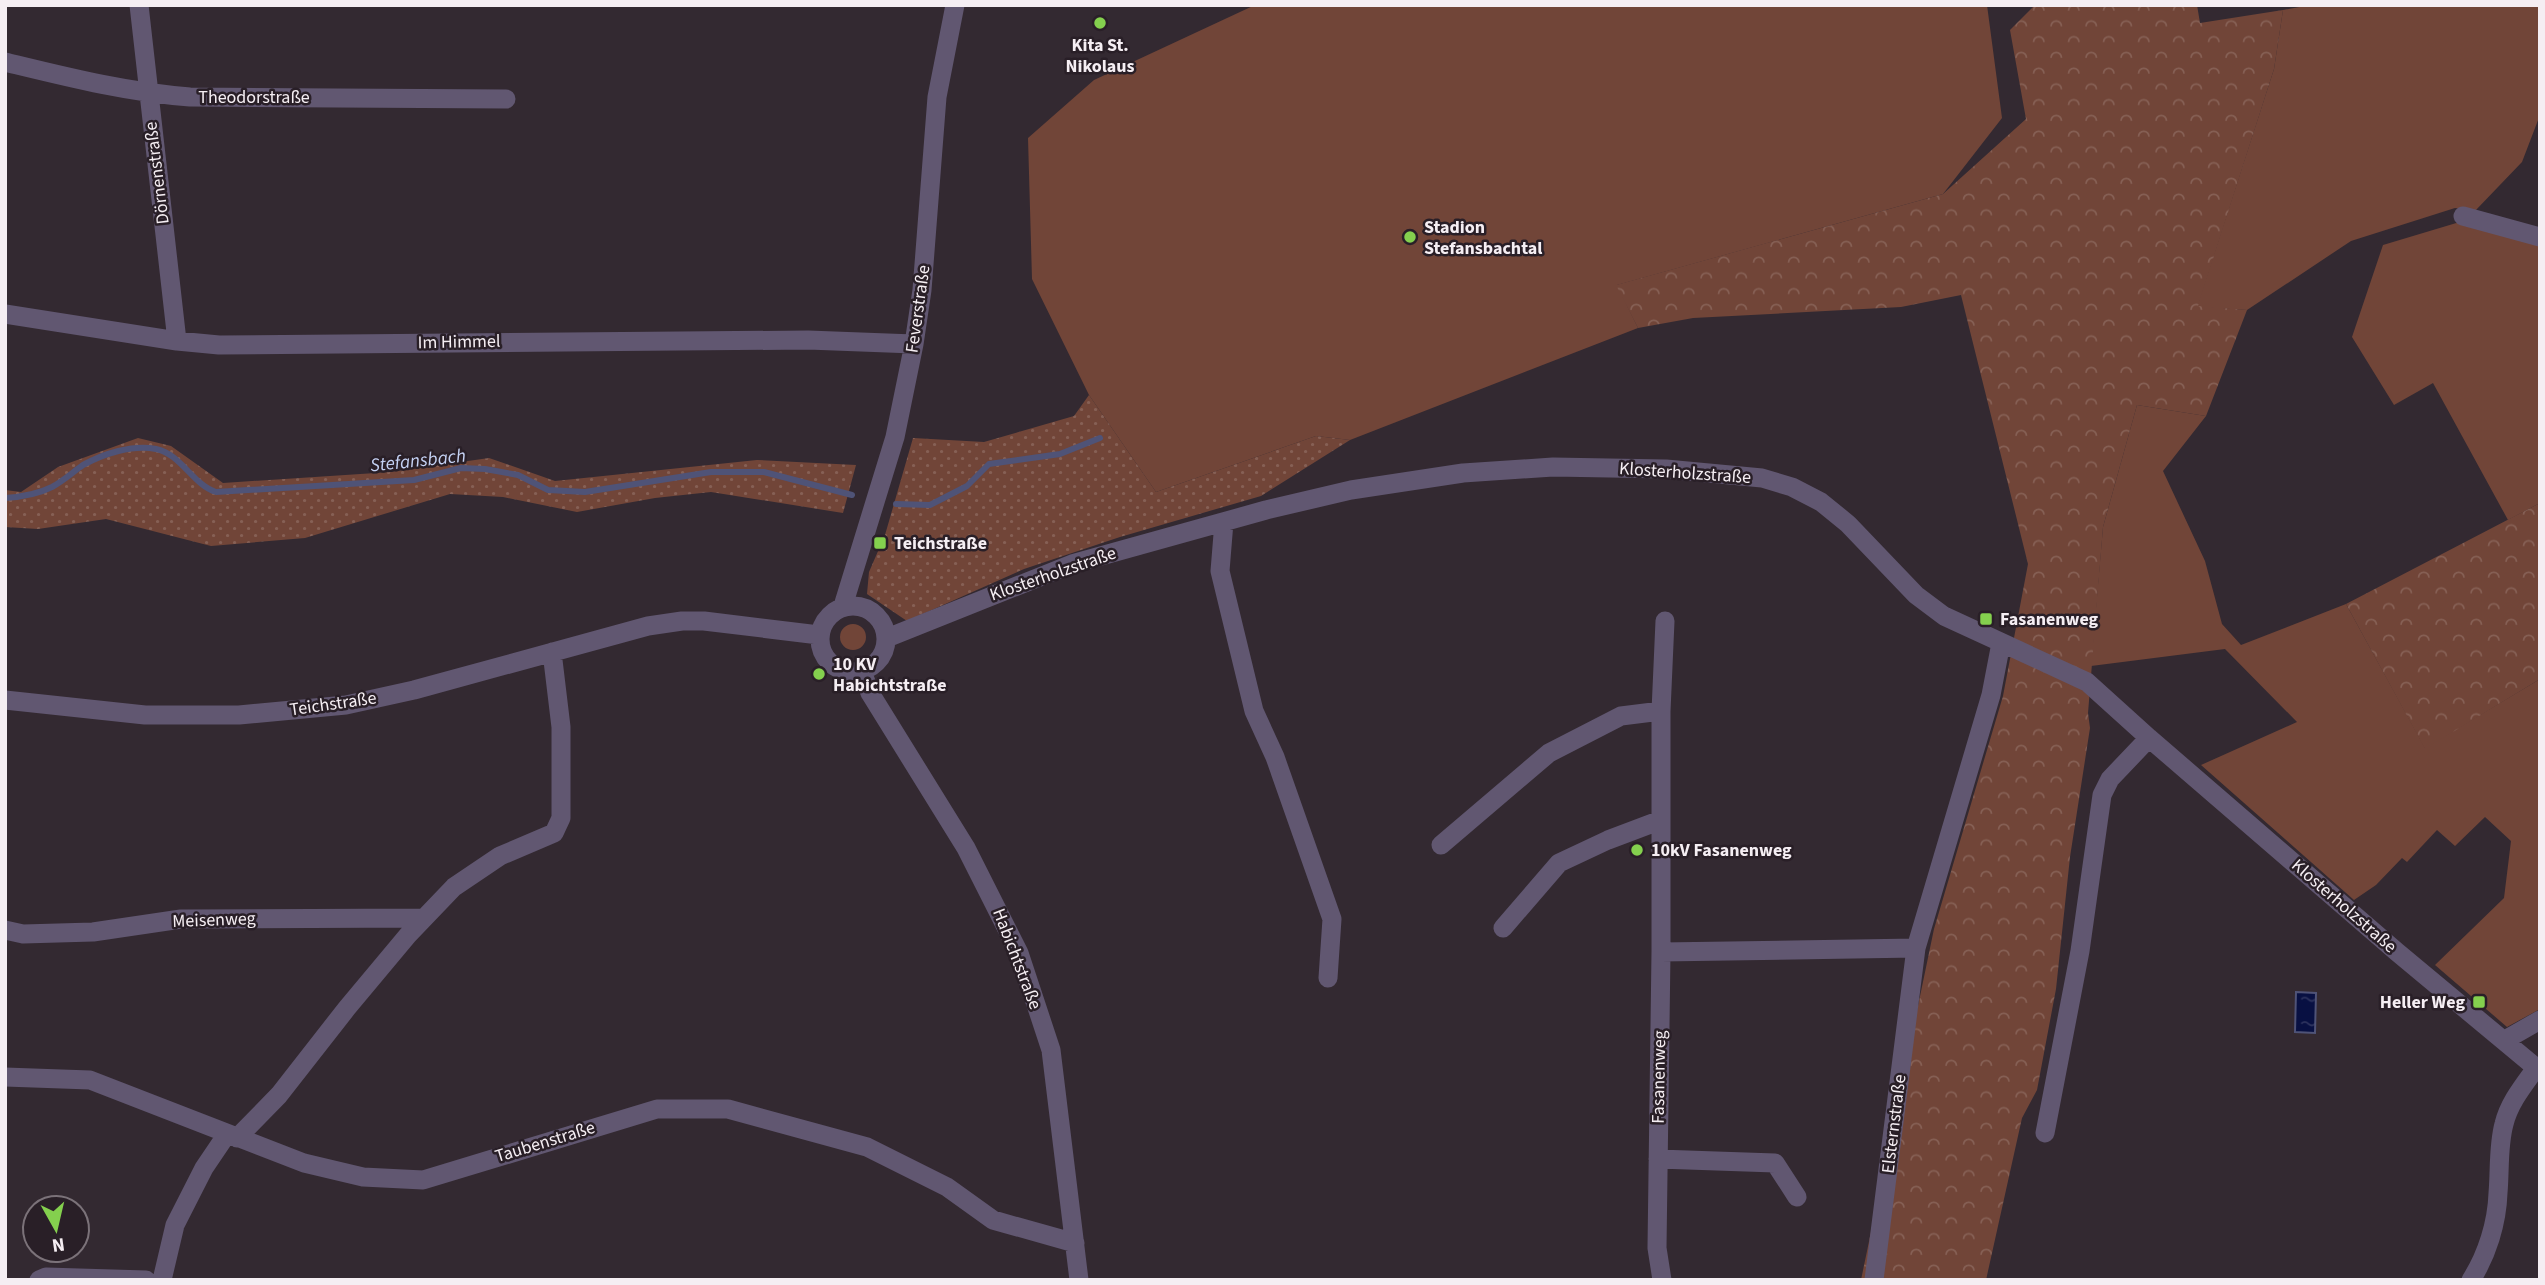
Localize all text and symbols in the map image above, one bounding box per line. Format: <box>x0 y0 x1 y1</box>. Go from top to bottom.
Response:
marker: Kita St. Nikolaus <box>1092 15 1108 31</box>
place label: Kita St. Nikolaus <box>1065 33 1135 79</box>
street label: Theodorstraße <box>198 85 310 110</box>
street label: Dörnenstraße <box>138 120 176 226</box>
place label: Stadion Stefansbachtal <box>1424 215 1542 261</box>
marker: Stadion Stefansbachtal <box>1402 229 1418 245</box>
street label: Feverstraße <box>899 263 937 355</box>
street label: Im Himmel <box>417 329 501 355</box>
water label: Stefansbach <box>369 443 467 479</box>
street label: Klosterholzstraße <box>1618 456 1752 490</box>
place label: Teichstraße <box>894 531 987 556</box>
marker: Teichstraße <box>872 535 888 551</box>
street label: Klosterholzstraße <box>986 541 1120 607</box>
place label: Fasanenweg <box>2000 607 2099 632</box>
marker: Fasanenweg <box>1978 611 1994 627</box>
place label: 10 KV Habichtstraße <box>833 652 947 698</box>
marker: 10 KV Habichtstraße <box>811 666 827 682</box>
street label: Teichstraße <box>288 686 378 722</box>
place label: 10kV Fasanenweg <box>1651 838 1792 863</box>
marker: 10kV Fasanenweg <box>1629 842 1645 858</box>
street label: Klosterholzstraße <box>2286 853 2402 959</box>
street label: Habichtstraße <box>986 905 1048 1013</box>
street label: Meisenweg <box>172 906 256 934</box>
place label: Heller Weg <box>2380 990 2465 1015</box>
marker: Heller Weg <box>2471 994 2487 1010</box>
street label: Fasanenweg <box>1646 1030 1672 1124</box>
street label: Elsternstraße <box>1876 1073 1912 1175</box>
street label: Taubenstraße <box>492 1115 598 1169</box>
north arrow <box>21 1194 91 1264</box>
text: N <box>50 1230 66 1259</box>

